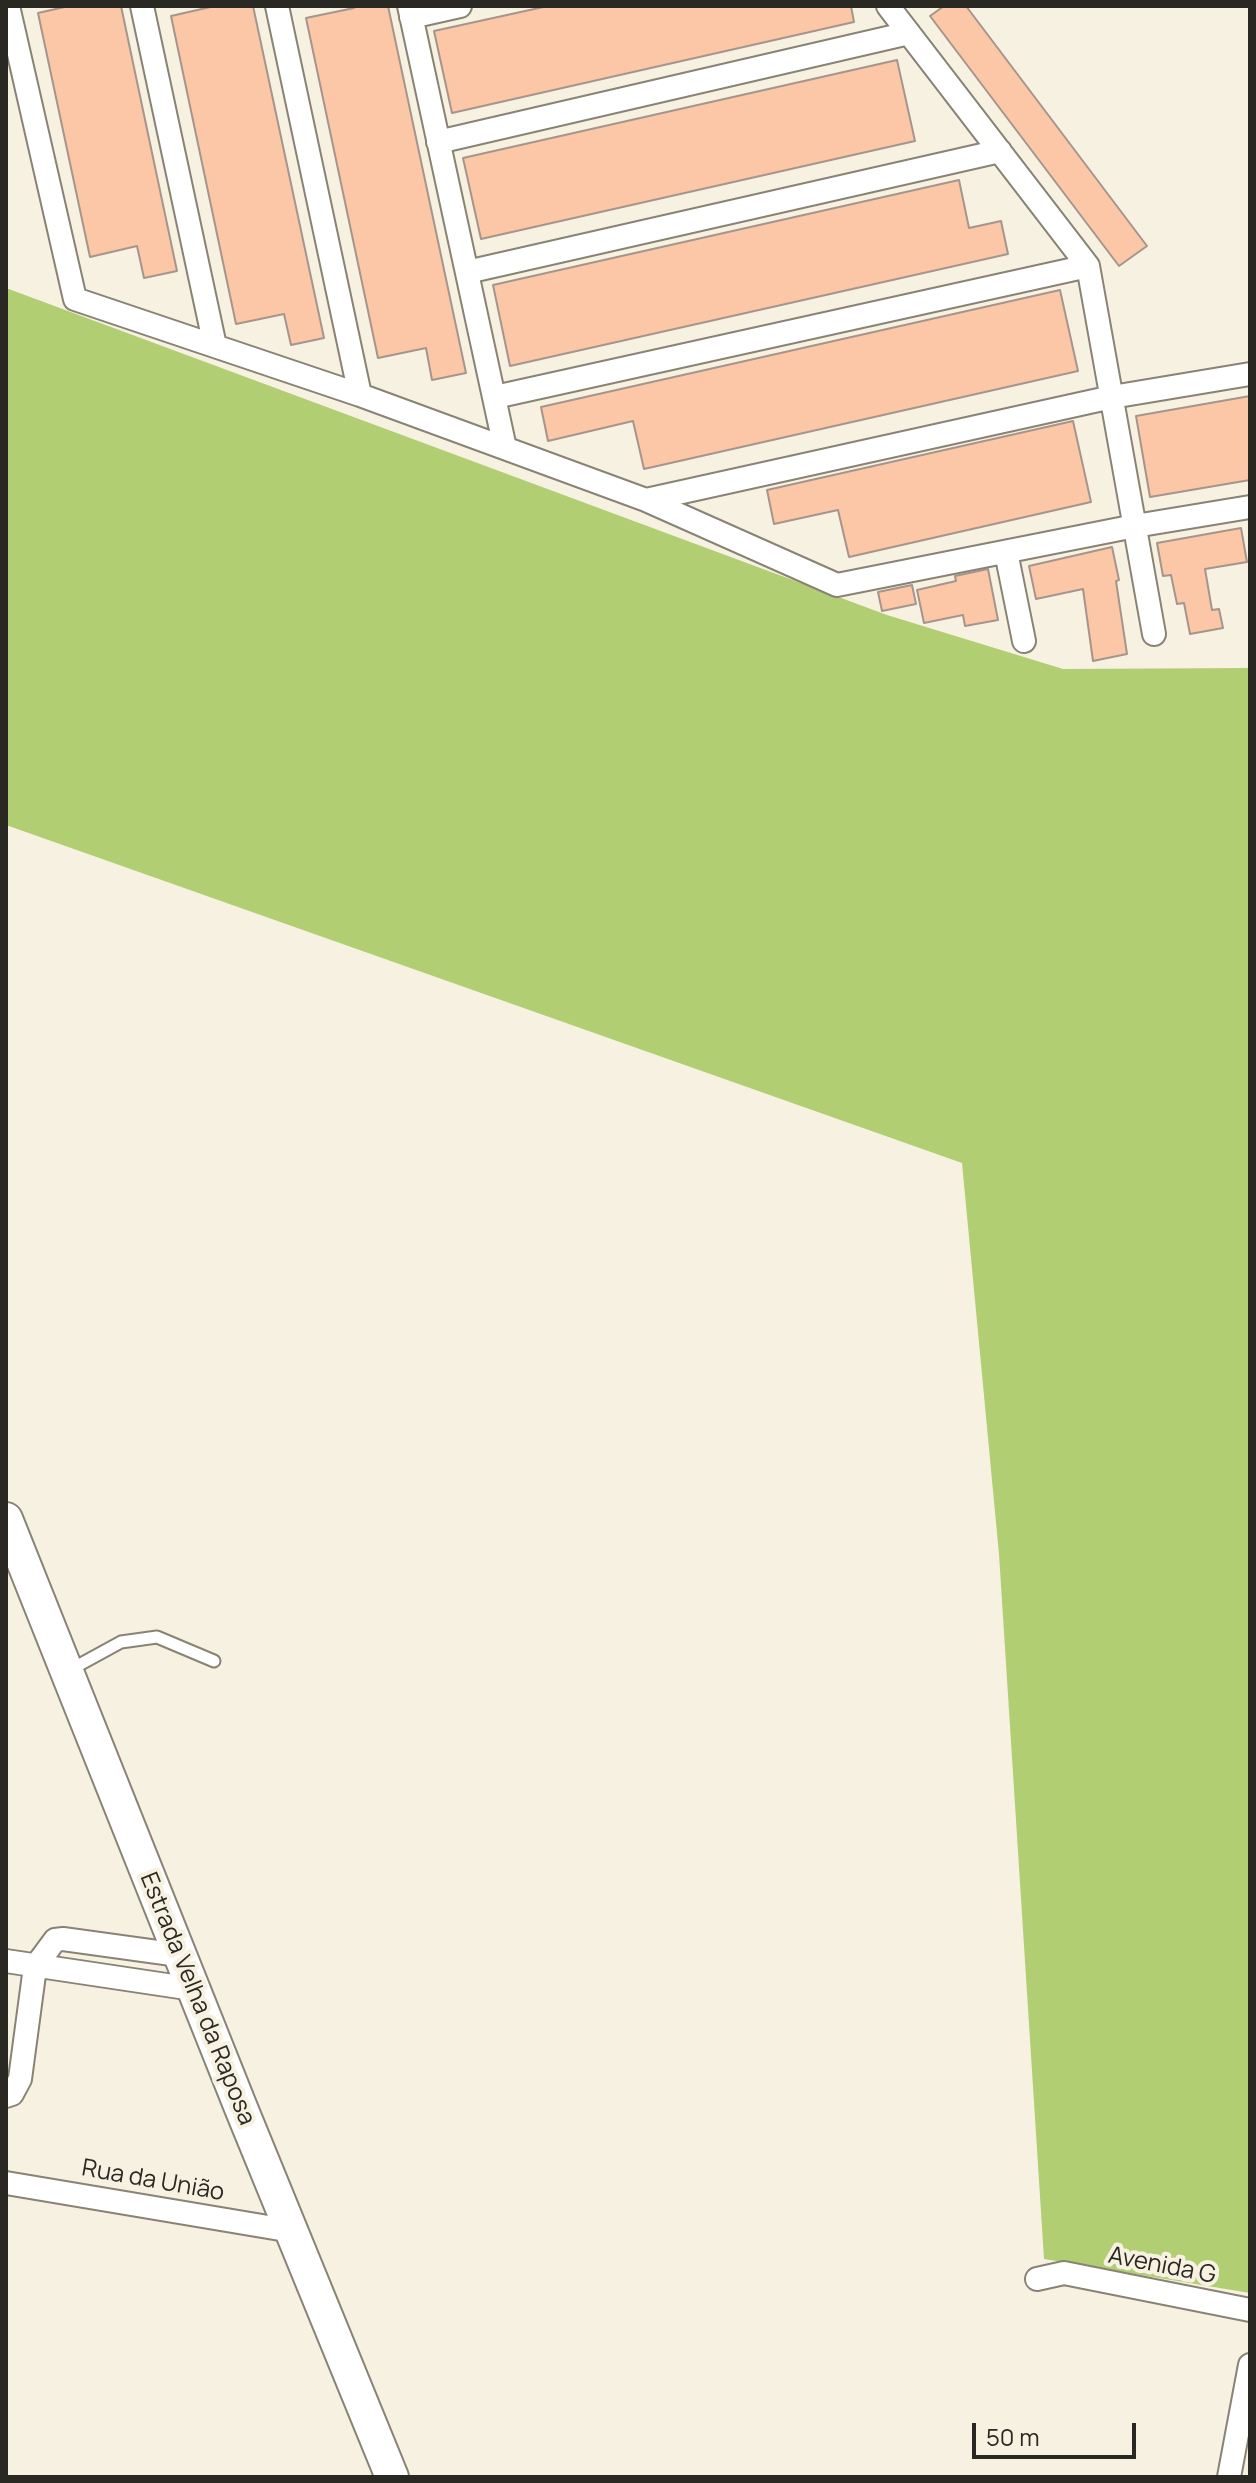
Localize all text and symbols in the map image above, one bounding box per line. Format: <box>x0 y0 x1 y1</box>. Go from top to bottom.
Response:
street label: Estrada Velha da Raposa <box>133 1869 261 2129</box>
street label: Rua da União <box>80 2154 226 2208</box>
street label: Avenida G <box>1106 2241 1218 2291</box>
scale bar <box>976 2407 1140 2457</box>
text: 50 m <box>986 2420 1040 2453</box>

